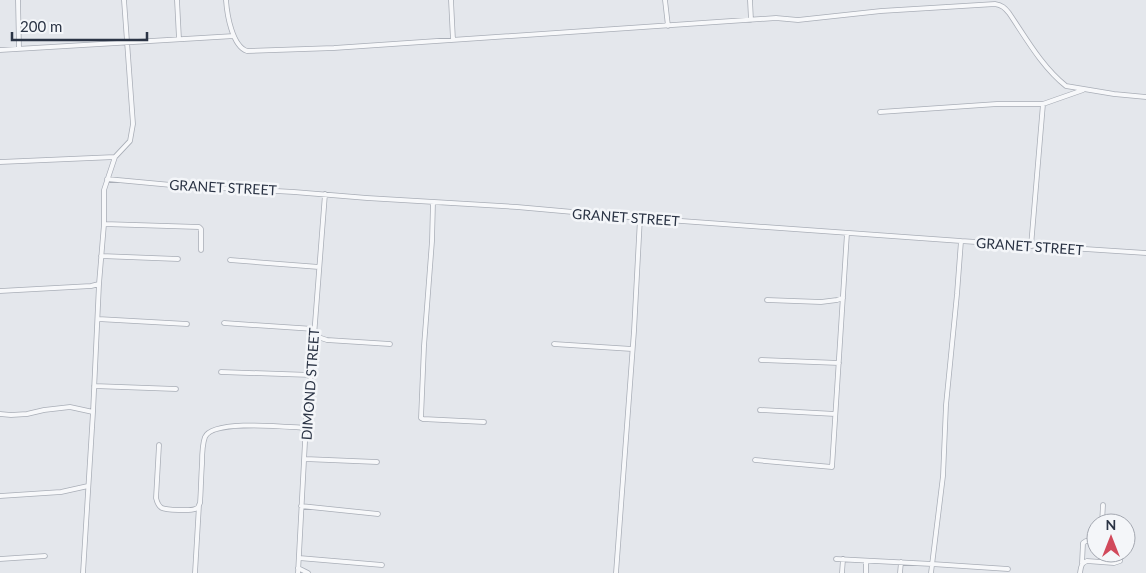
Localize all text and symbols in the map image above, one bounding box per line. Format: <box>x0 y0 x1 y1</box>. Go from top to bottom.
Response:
scale bar <box>12 10 148 42</box>
text: 200 m <box>20 17 62 35</box>
street label: GRANET STREET <box>169 176 278 198</box>
street label: GRANET STREET <box>572 205 681 229</box>
street label: GRANET STREET <box>976 234 1085 258</box>
street label: DIMOND STREET <box>298 326 322 441</box>
north arrow <box>1086 513 1136 563</box>
text: N <box>1106 516 1116 533</box>

